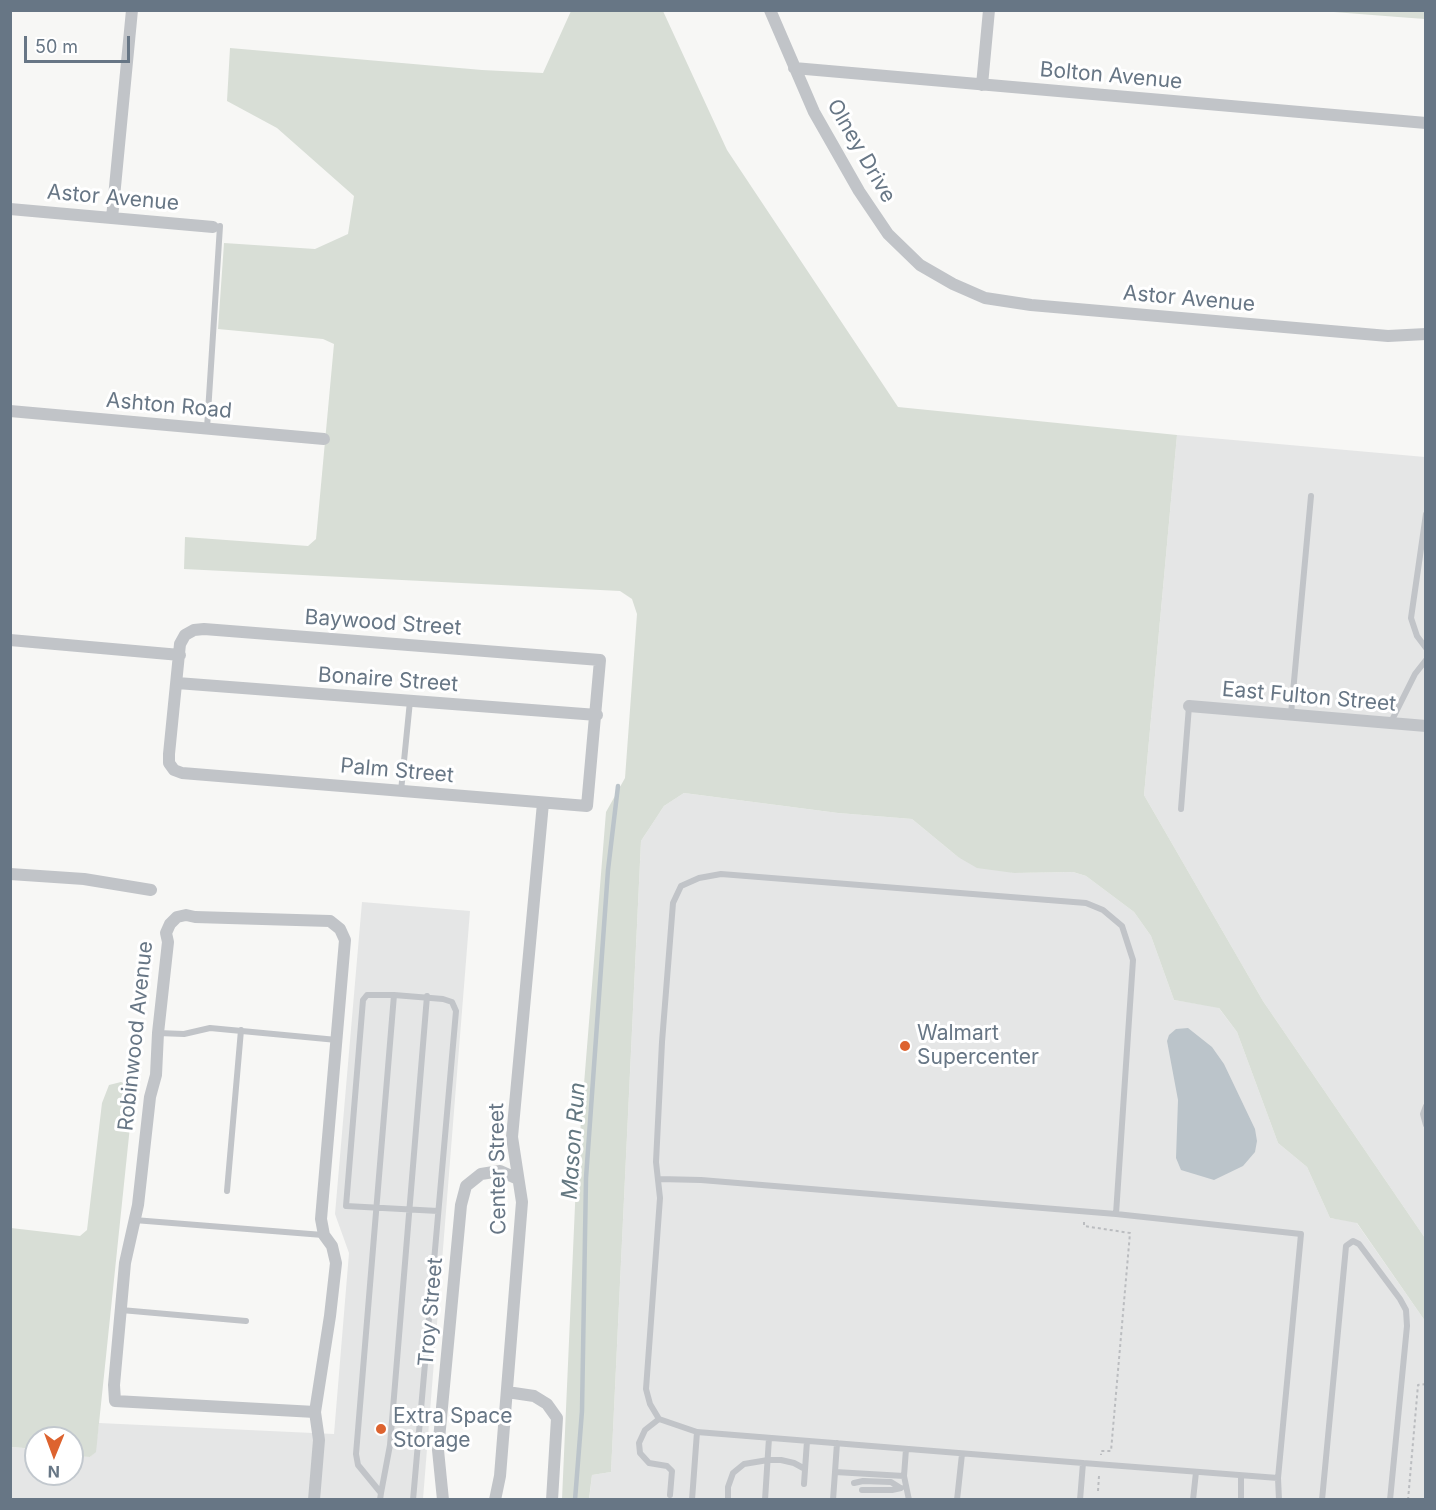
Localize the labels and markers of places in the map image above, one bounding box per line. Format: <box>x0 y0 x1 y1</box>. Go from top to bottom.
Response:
place label: Walmart Supercenter <box>917 1021 1039 1071</box>
marker: Walmart Supercenter <box>898 1039 912 1053</box>
place label: Extra Space Storage <box>393 1404 513 1454</box>
marker: Extra Space Storage <box>374 1422 388 1436</box>

